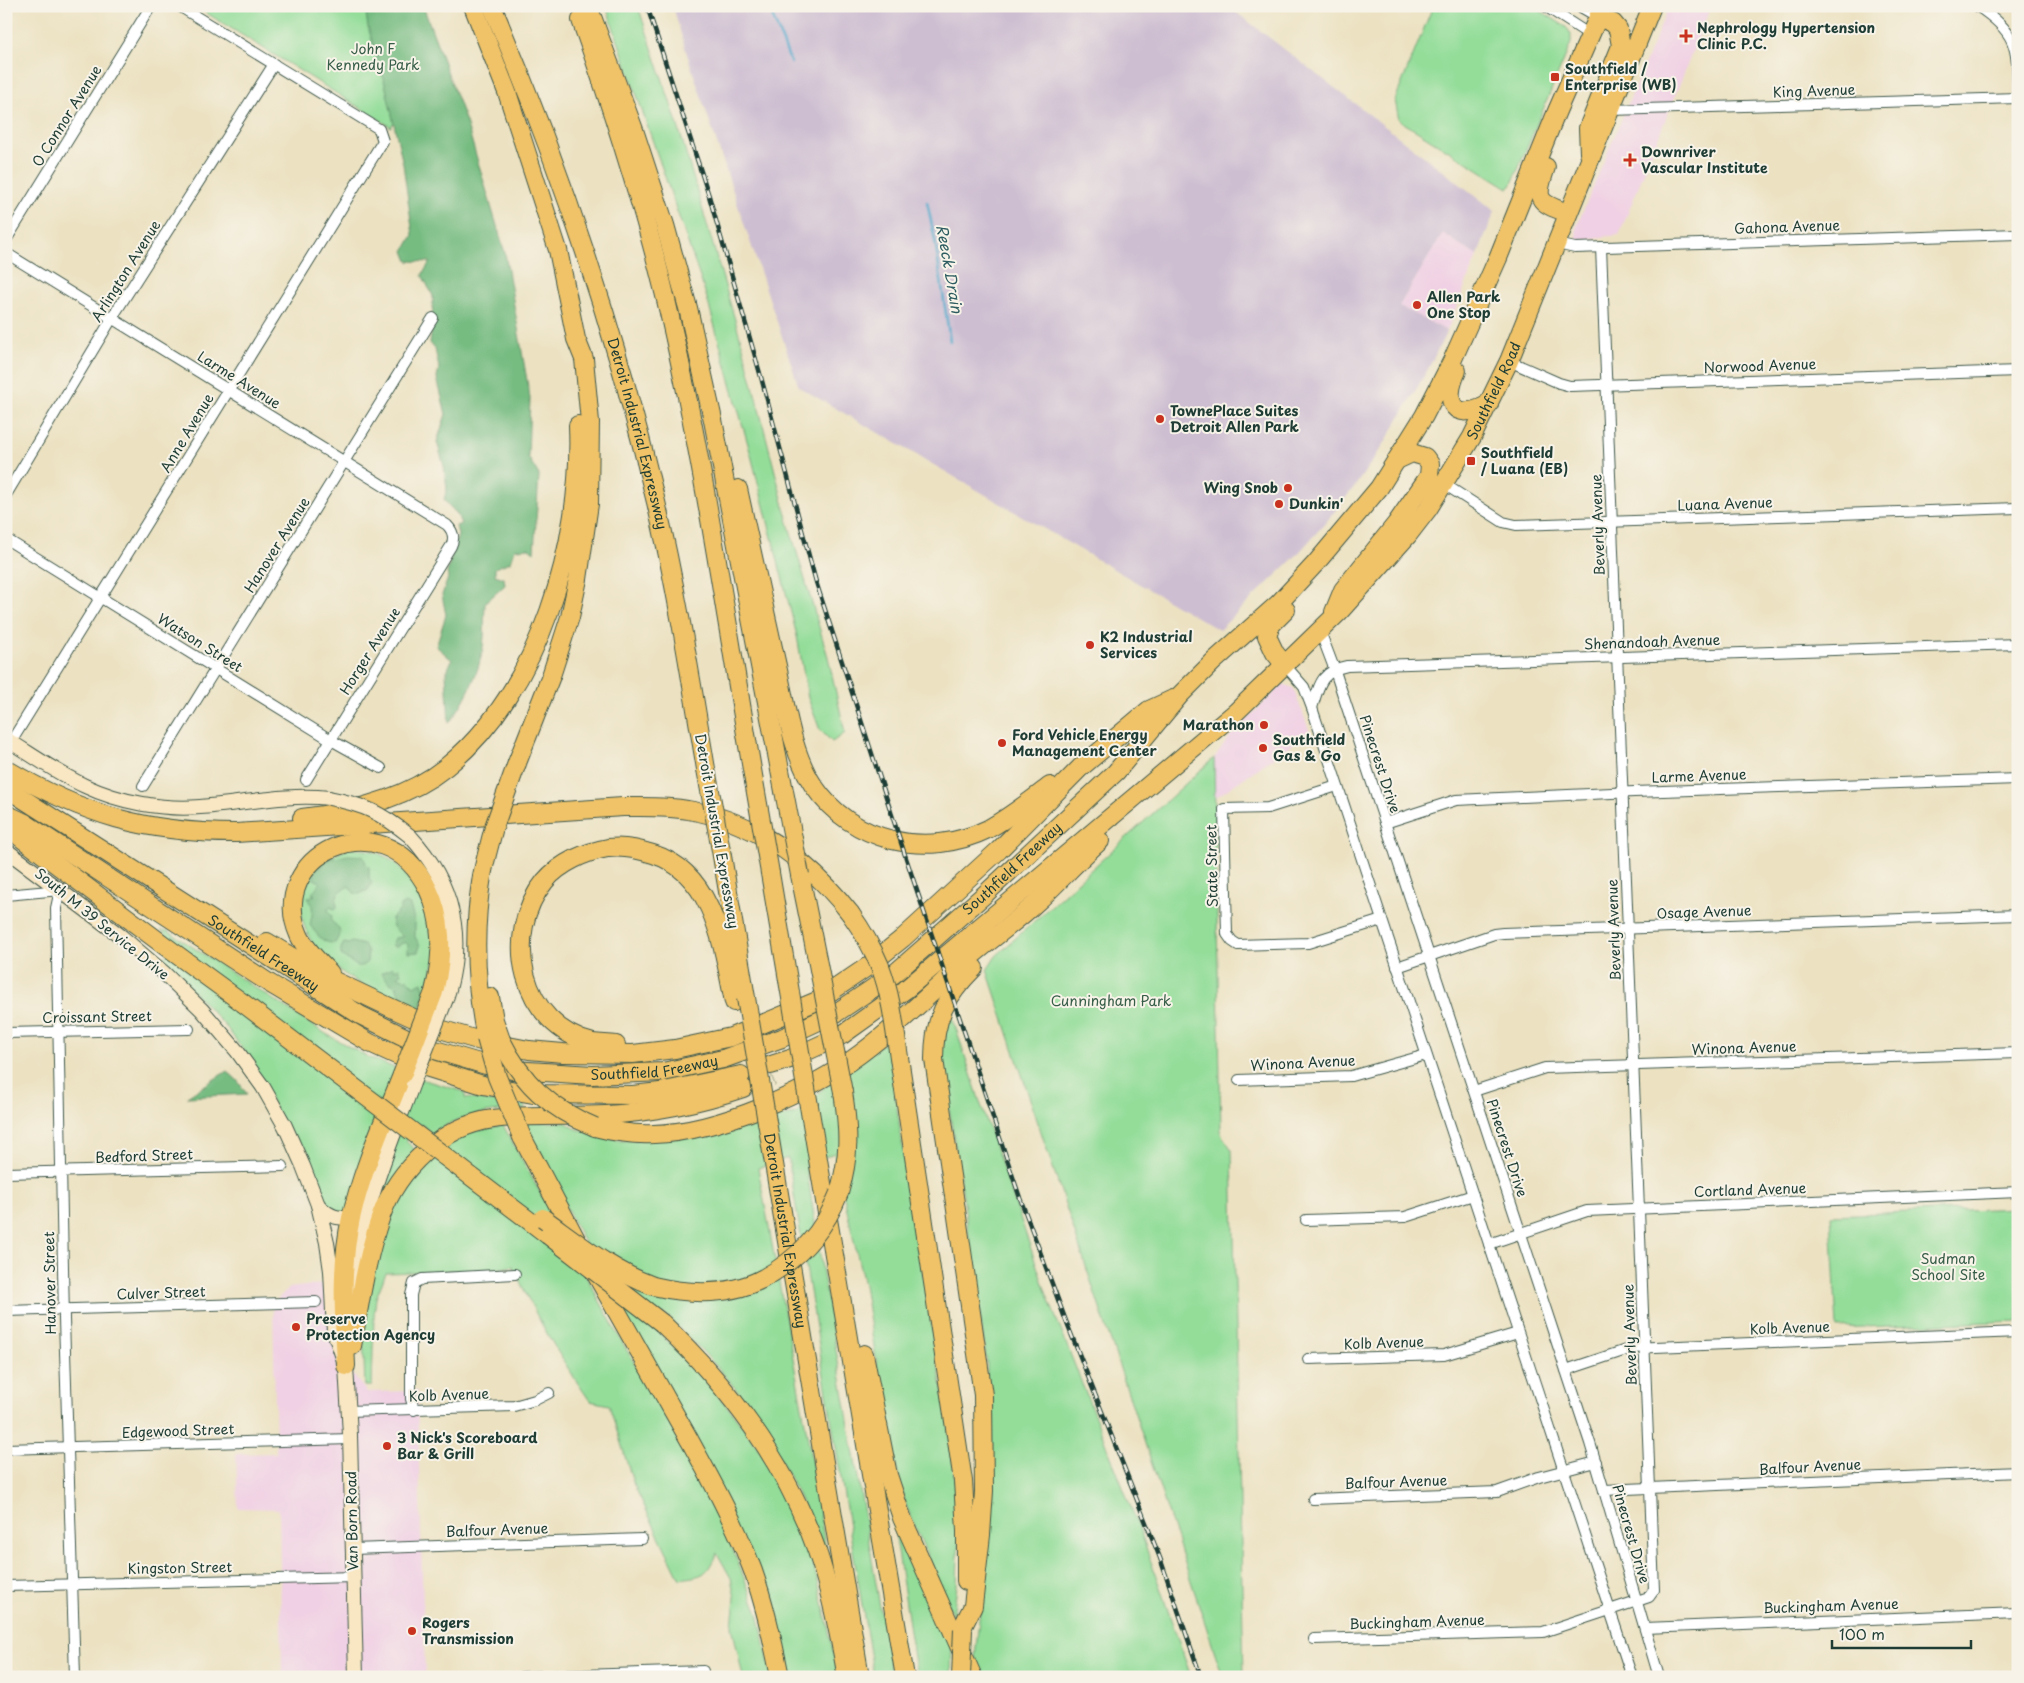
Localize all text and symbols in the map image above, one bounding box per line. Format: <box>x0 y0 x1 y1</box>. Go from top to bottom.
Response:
place label: Nephrology Hypertension Clinic P.C. <box>1697 17 1875 54</box>
marker: Nephrology Hypertension Clinic P.C. <box>1679 29 1693 43</box>
park label: John F Kennedy Park <box>327 38 420 75</box>
place label: Southfield / Enterprise (WB) <box>1565 58 1677 95</box>
street label: O Connor Avenue <box>27 60 107 171</box>
marker: Southfield / Enterprise (WB) <box>1549 71 1561 83</box>
street label: King Avenue <box>1772 79 1856 102</box>
place label: Downriver Vascular Institute <box>1641 141 1768 178</box>
marker: Downriver Vascular Institute <box>1623 153 1637 167</box>
street label: Gahona Avenue <box>1734 214 1841 239</box>
street label: Arlington Avenue <box>86 215 166 326</box>
water label: Reeck Drain <box>931 223 970 316</box>
place label: Allen Park One Stop <box>1427 286 1501 323</box>
marker: Allen Park One Stop <box>1411 299 1423 311</box>
street label: Detroit Industrial Expressway <box>602 335 673 531</box>
street label: Southfield Road <box>1461 339 1526 443</box>
street label: Larme Avenue <box>194 346 285 414</box>
street label: Norwood Avenue <box>1703 353 1817 378</box>
street label: Anne Avenue <box>155 389 219 476</box>
place label: TownePlace Suites Detroit Allen Park <box>1170 400 1300 437</box>
marker: TownePlace Suites Detroit Allen Park <box>1154 413 1166 425</box>
place label: Southfield / Luana (EB) <box>1480 442 1568 479</box>
marker: Southfield / Luana (EB) <box>1465 455 1477 467</box>
street label: Beverly Avenue <box>1585 473 1610 576</box>
place label: Wing Snob <box>1204 477 1278 498</box>
marker: Wing Snob <box>1282 482 1294 494</box>
street label: Luana Avenue <box>1677 491 1773 516</box>
street label: Hanover Avenue <box>239 492 315 597</box>
place label: Dunkin' <box>1289 493 1344 514</box>
marker: Dunkin' <box>1273 498 1285 510</box>
street label: Horger Avenue <box>334 603 405 699</box>
street label: Watson Street <box>154 608 247 677</box>
place label: K2 Industrial Services <box>1100 626 1193 663</box>
street label: Shenandoah Avenue <box>1583 629 1721 654</box>
marker: K2 Industrial Services <box>1084 639 1096 651</box>
street label: Pinecrest Drive <box>1355 712 1406 816</box>
place label: Marathon <box>1183 714 1254 735</box>
marker: Marathon <box>1258 719 1270 731</box>
place label: Ford Vehicle Energy Management Center <box>1012 724 1157 761</box>
place label: Southfield Gas & Go <box>1273 729 1345 766</box>
street label: Detroit Industrial Expressway <box>690 732 745 930</box>
marker: Ford Vehicle Energy Management Center <box>996 737 1008 749</box>
marker: Southfield Gas & Go <box>1257 742 1269 754</box>
street label: Larme Avenue <box>1651 763 1747 788</box>
street label: Southfield Freeway <box>957 817 1066 920</box>
street label: State Street <box>1200 824 1223 907</box>
street label: South M 39 Service Drive <box>31 863 174 985</box>
street label: Beverly Avenue <box>1601 878 1626 981</box>
street label: Osage Avenue <box>1656 899 1752 924</box>
street label: Southfield Freeway <box>204 909 324 996</box>
park label: Cunningham Park <box>1051 990 1172 1011</box>
street label: Croissant Street <box>42 1005 152 1028</box>
street label: Winona Avenue <box>1691 1035 1797 1060</box>
street label: Southfield Freeway <box>590 1049 720 1085</box>
street label: Winona Avenue <box>1250 1049 1356 1076</box>
street label: Pinecrest Drive <box>1482 1096 1533 1200</box>
street label: Detroit Industrial Expressway <box>759 1131 812 1330</box>
street label: Bedford Street <box>95 1143 194 1168</box>
street label: Cortland Avenue <box>1693 1177 1807 1202</box>
street label: Hanover Street <box>38 1231 61 1335</box>
park label: Sudman School Site <box>1911 1248 1985 1285</box>
street label: Culver Street <box>116 1280 206 1305</box>
street label: Beverly Avenue <box>1617 1283 1642 1386</box>
place label: Preserve Protection Agency <box>306 1308 435 1345</box>
street label: Kolb Avenue <box>1750 1316 1831 1339</box>
marker: Preserve Protection Agency <box>290 1321 302 1333</box>
street label: Kolb Avenue <box>1344 1331 1425 1354</box>
street label: Kolb Avenue <box>409 1383 490 1406</box>
street label: Edgewood Street <box>121 1418 235 1443</box>
place label: 3 Nick's Scoreboard Bar & Grill <box>397 1427 538 1464</box>
marker: 3 Nick's Scoreboard Bar & Grill <box>381 1440 393 1452</box>
street label: Balfour Avenue <box>1758 1453 1862 1480</box>
street label: Balfour Avenue <box>1344 1469 1448 1494</box>
street label: Van Born Road <box>340 1471 363 1571</box>
street label: Pinecrest Drive <box>1607 1482 1656 1586</box>
street label: Balfour Avenue <box>445 1517 549 1542</box>
street label: Kingston Street <box>128 1556 233 1579</box>
street label: Buckingham Avenue <box>1763 1593 1899 1618</box>
street label: Buckingham Avenue <box>1349 1609 1485 1634</box>
place label: Rogers Transmission <box>422 1612 514 1649</box>
scale bar <box>1832 1618 1970 1650</box>
text: 100 m <box>1839 1622 1885 1645</box>
marker: Rogers Transmission <box>406 1625 418 1637</box>

